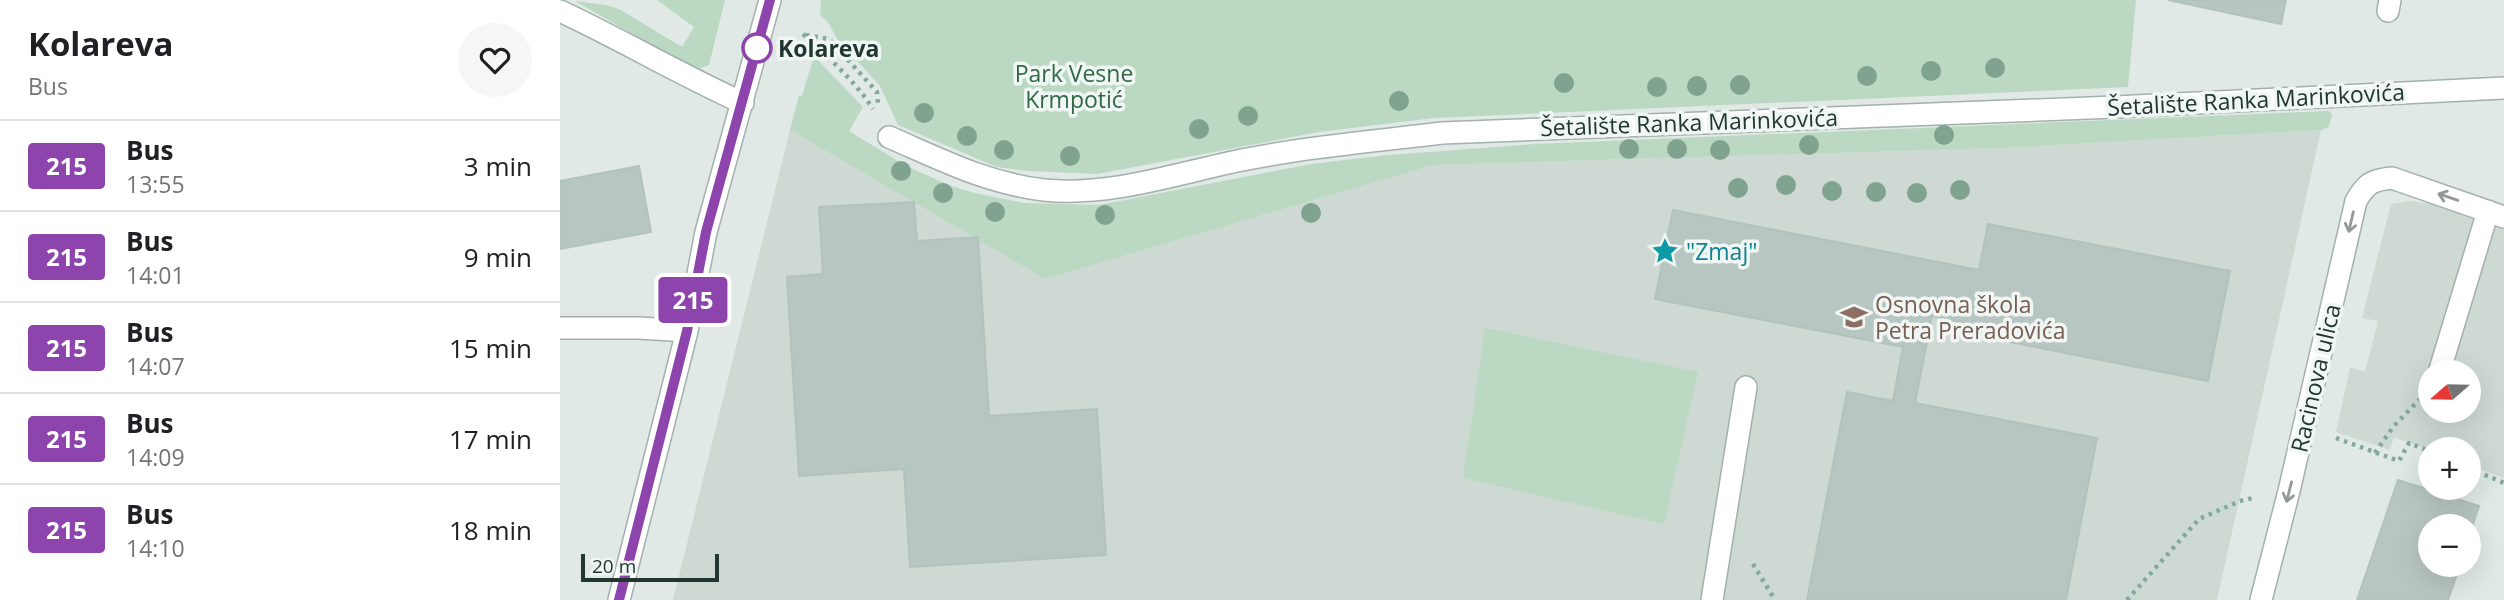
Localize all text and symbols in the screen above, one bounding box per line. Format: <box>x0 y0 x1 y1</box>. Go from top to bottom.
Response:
text: Kolareva <box>28 21 174 66</box>
button: heart <box>458 23 532 97</box>
place label: Kolareva <box>778 32 879 64</box>
marker: Kolareva <box>742 33 772 63</box>
park label: Park Vesne Krmpotić <box>1015 57 1133 115</box>
text: Bus <box>28 70 68 102</box>
street label: Šetalište Ranka Marinkovića <box>2106 75 2406 123</box>
street label: Šetalište Ranka Marinkovića <box>1540 101 1838 143</box>
text: Bus <box>126 132 173 168</box>
text: 3 min <box>464 148 532 184</box>
text: 215 <box>46 149 87 182</box>
text: 13:55 <box>126 168 185 200</box>
one-way arrow <box>2438 190 2460 202</box>
one-way arrow <box>2344 210 2357 233</box>
text: Bus <box>126 223 173 259</box>
place label: "Zmaj" <box>1686 235 1757 267</box>
place icon: "Zmaj" <box>1650 236 1680 266</box>
text: 9 min <box>464 239 532 275</box>
text: 215 <box>46 240 87 273</box>
text: 14:01 <box>126 259 185 291</box>
line badge: 215 <box>653 277 733 323</box>
text: 215 <box>672 283 714 316</box>
place label: Osnovna škola Petra Preradovića <box>1875 288 2065 346</box>
street label: Racinova ulica <box>2282 301 2348 455</box>
school or university icon: Osnovna škola Petra Preradovića <box>1839 302 1869 332</box>
text: Bus <box>126 314 173 350</box>
text: 15 min <box>449 330 532 366</box>
text: 215 <box>46 331 87 364</box>
text: 14:07 <box>126 350 185 382</box>
north arrow <box>2418 360 2482 424</box>
map controls <box>2418 360 2481 577</box>
text: Bus <box>126 405 173 441</box>
text: 17 min <box>449 421 532 457</box>
text: 215 <box>46 422 87 455</box>
button: + <box>2418 437 2481 500</box>
text: 14:09 <box>126 441 185 473</box>
one-way arrow <box>2282 480 2295 503</box>
text: Bus <box>126 496 173 532</box>
text: 18 min <box>449 512 532 548</box>
text: 215 <box>46 513 87 546</box>
button: − <box>2418 514 2481 577</box>
text: 14:10 <box>126 532 185 564</box>
scale bar <box>581 551 719 583</box>
text: 20 m <box>592 553 636 579</box>

